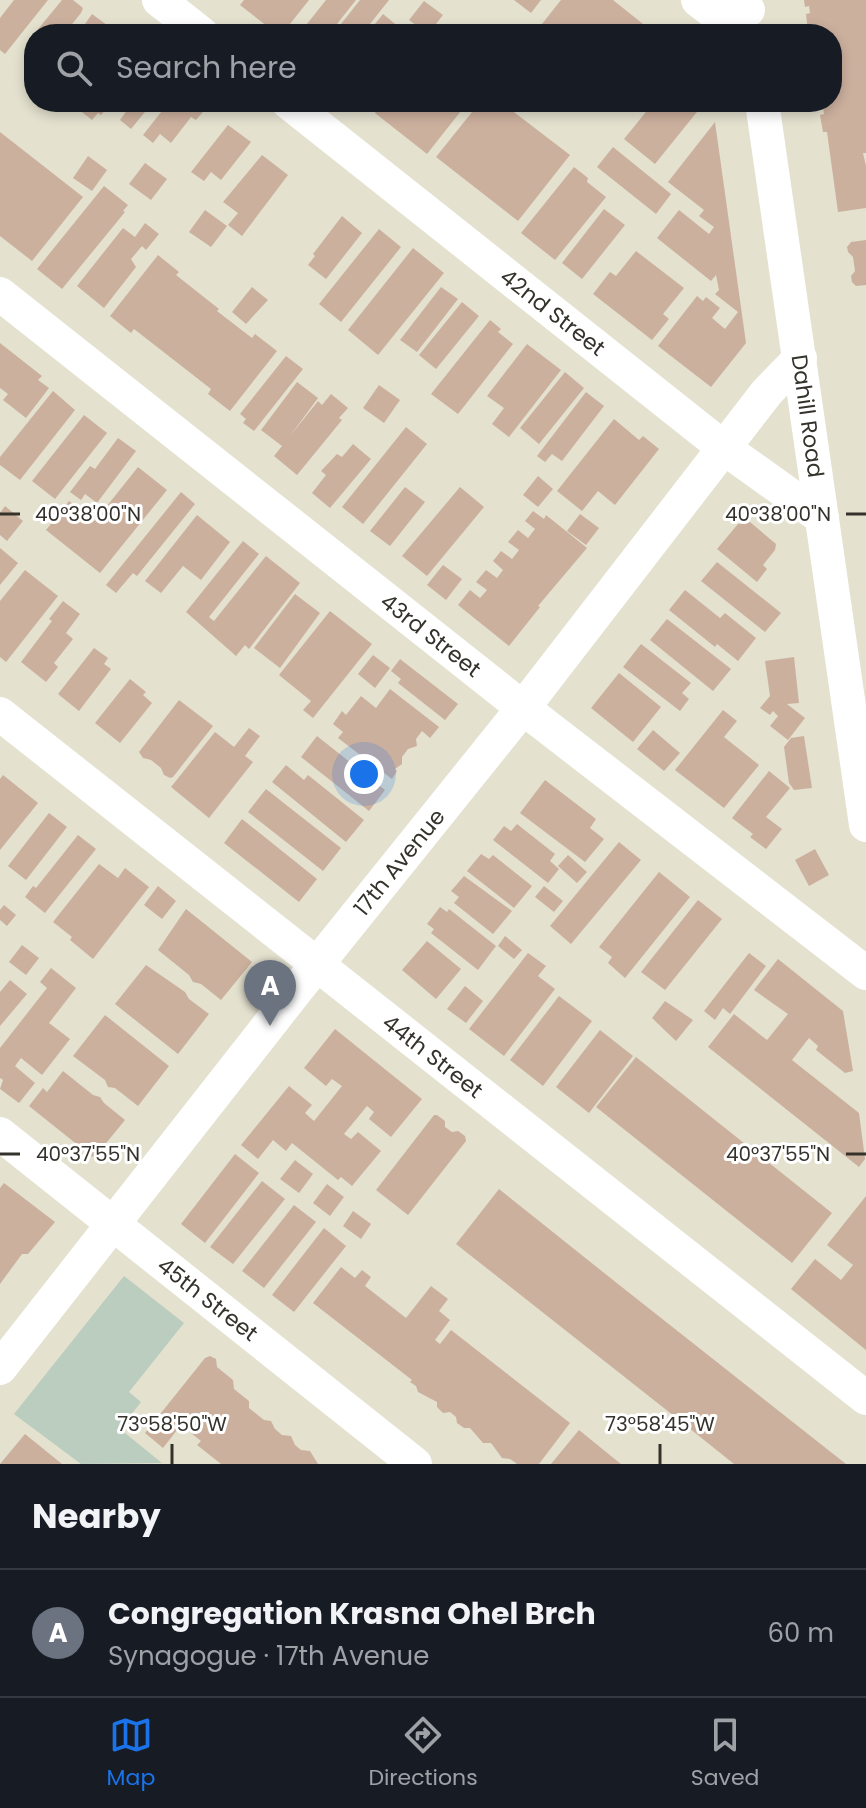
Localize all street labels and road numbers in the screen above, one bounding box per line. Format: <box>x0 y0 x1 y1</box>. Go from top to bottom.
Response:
street label: 42nd Street <box>494 261 612 363</box>
street label: Dahill Road <box>784 353 831 480</box>
street label: 43rd Street <box>374 586 488 685</box>
street label: 17th Avenue <box>347 802 452 922</box>
street label: 44th Street <box>376 1007 490 1106</box>
street label: 45th Street <box>151 1250 265 1349</box>

